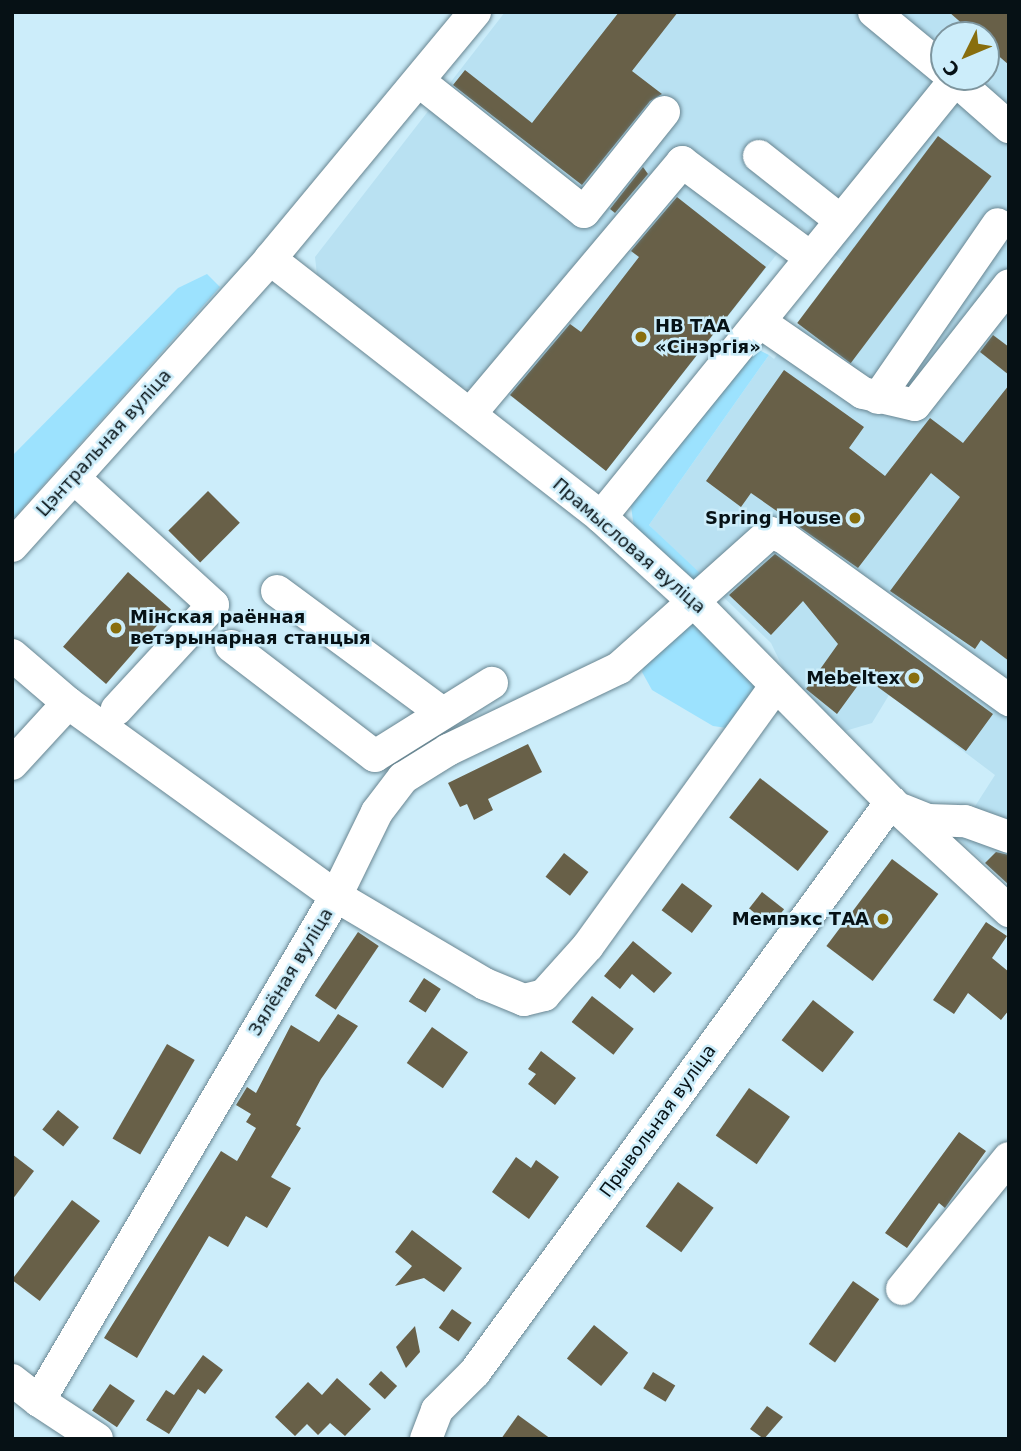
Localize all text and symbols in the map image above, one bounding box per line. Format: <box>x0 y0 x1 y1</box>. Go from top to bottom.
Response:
north arrow <box>930 21 1000 91</box>
text: С <box>938 56 964 82</box>
place label: НВ ТАА «Сінэргія» <box>655 316 761 358</box>
marker: НВ ТАА «Сінэргія» <box>633 329 649 345</box>
street label: Цэнтральная вуліца <box>32 365 176 521</box>
street label: Прамысловая вуліца <box>548 474 710 618</box>
place label: Spring House <box>705 507 841 529</box>
marker: Spring House <box>847 510 863 526</box>
place label: Мінская раённая ветэрынарная станцыя <box>130 607 371 650</box>
marker: Мінская раённая ветэрынарная станцыя <box>108 620 124 636</box>
place label: Mebeltex <box>806 667 900 689</box>
marker: Mebeltex <box>906 670 922 686</box>
street label: Зялёная вуліца <box>244 904 338 1040</box>
place label: Мемпэкс ТАА <box>732 908 869 930</box>
marker: Мемпэкс ТАА <box>875 911 891 927</box>
street label: Прывольная вуліца <box>595 1041 721 1201</box>

